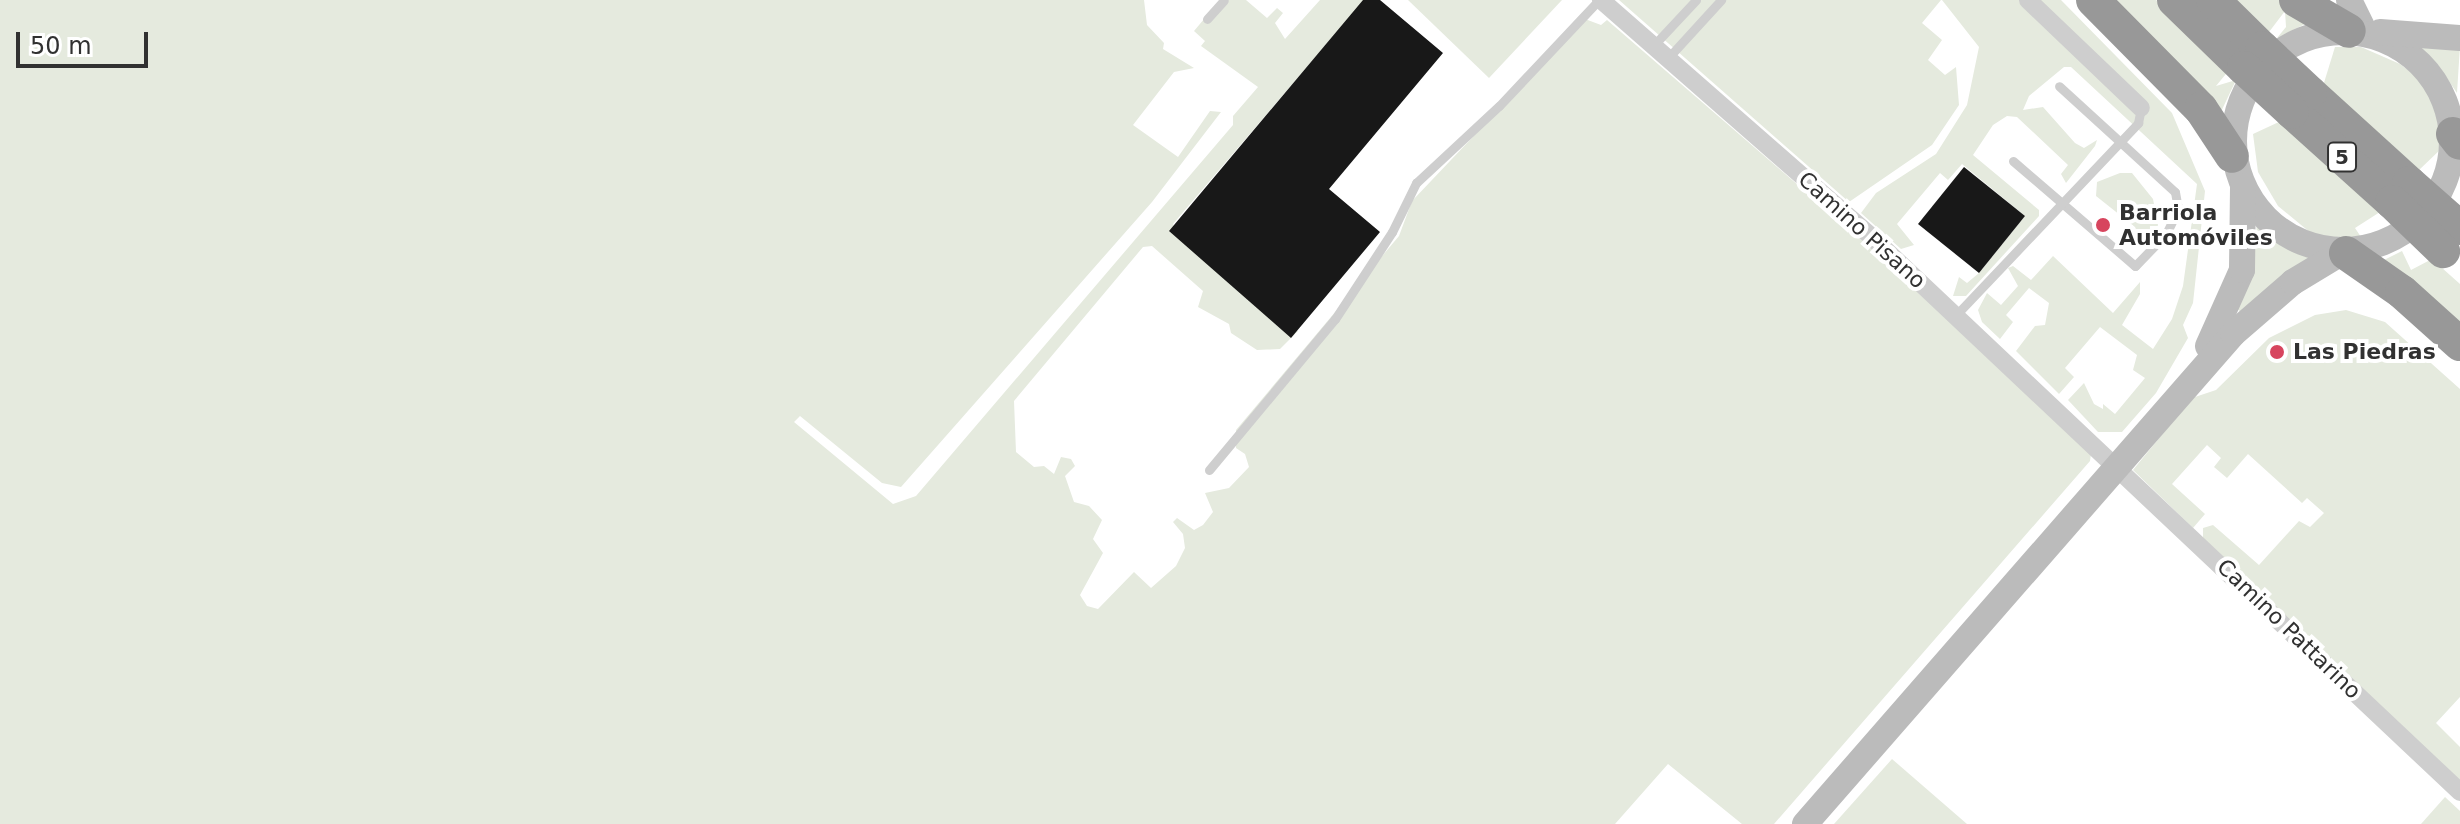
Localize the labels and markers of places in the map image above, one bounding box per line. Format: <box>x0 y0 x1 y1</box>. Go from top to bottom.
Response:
place label: Barriola Automóviles <box>2119 199 2273 250</box>
marker: Barriola Automóviles <box>2094 216 2112 234</box>
place label: Las Piedras <box>2293 339 2436 365</box>
marker: Las Piedras <box>2268 343 2286 361</box>

